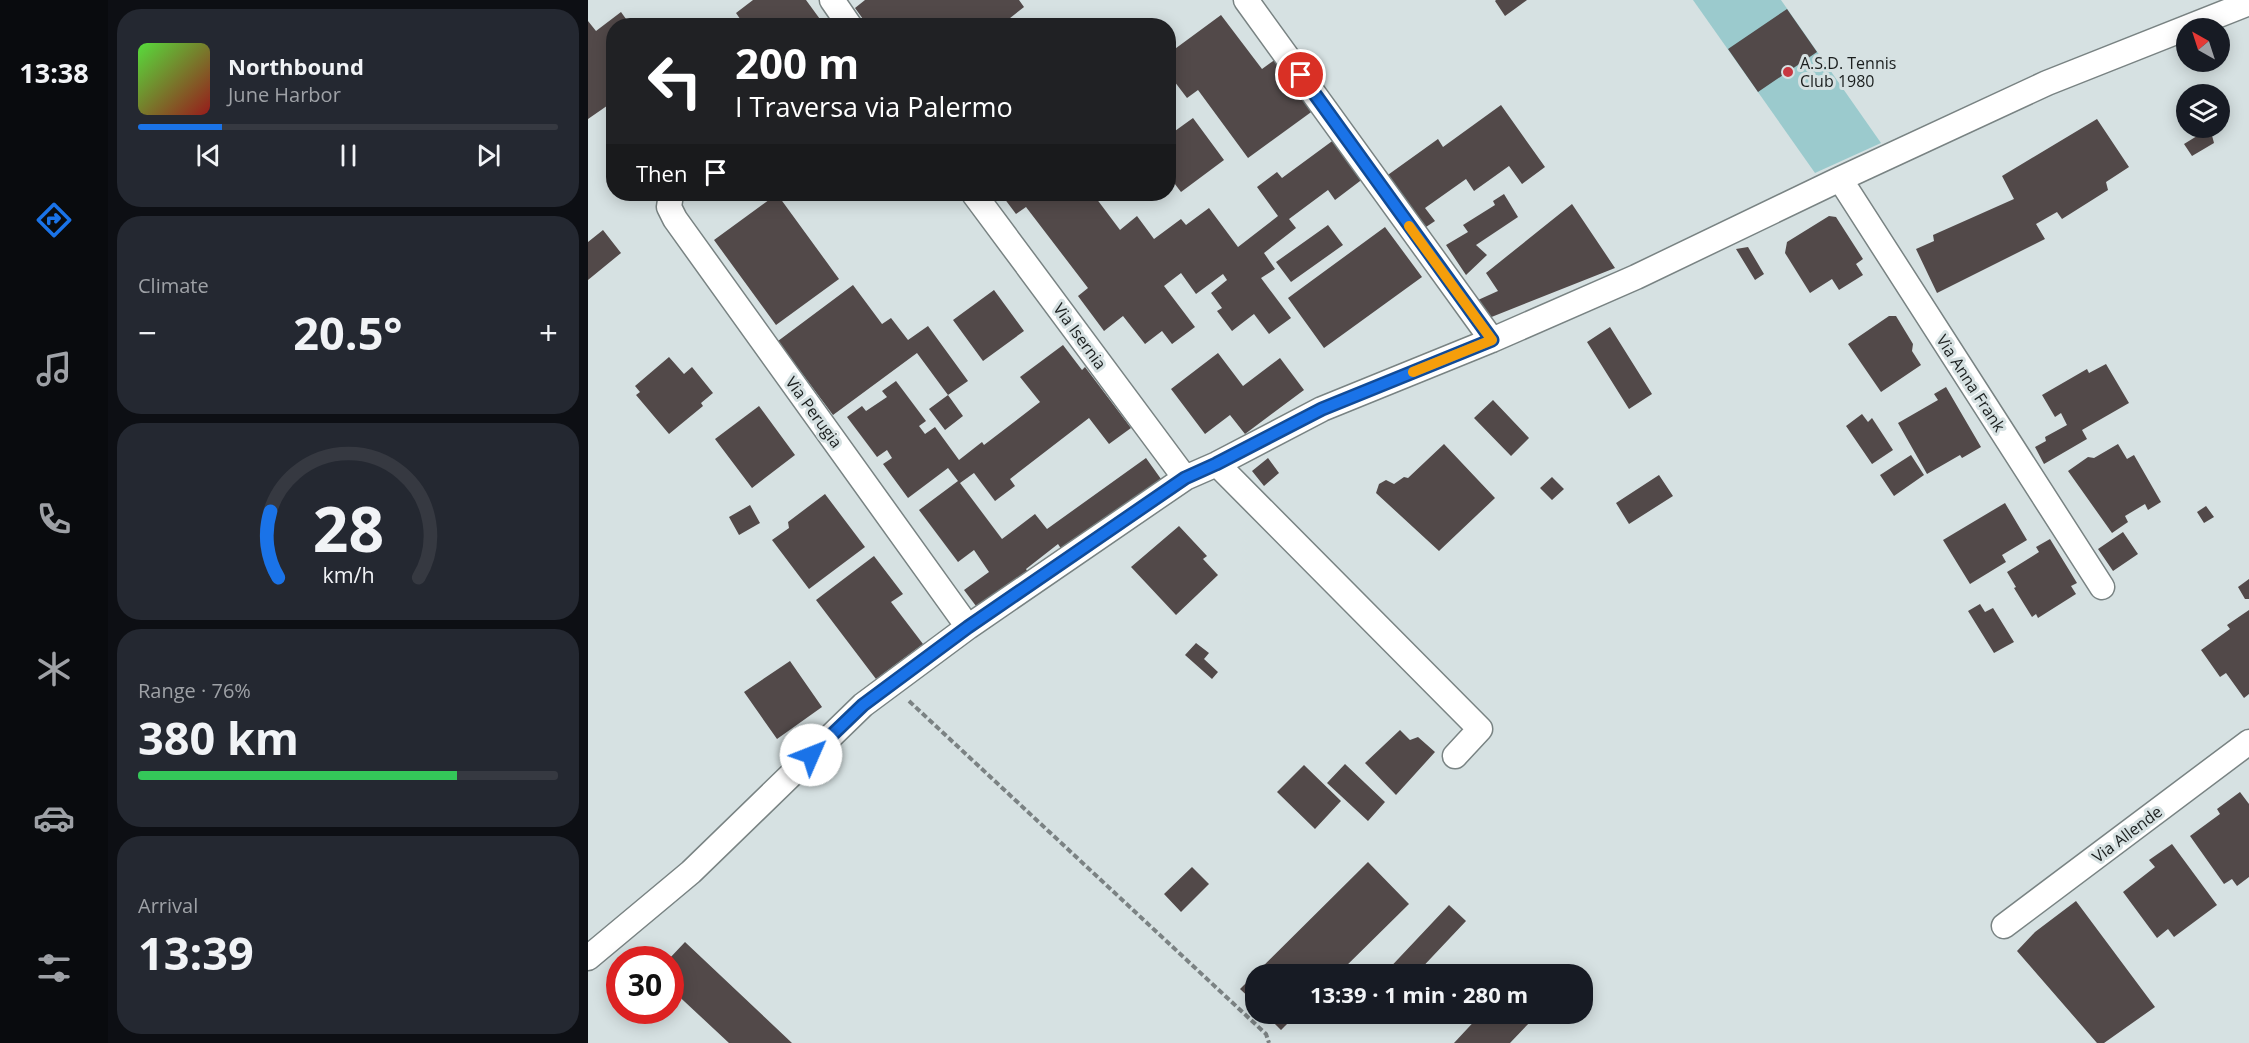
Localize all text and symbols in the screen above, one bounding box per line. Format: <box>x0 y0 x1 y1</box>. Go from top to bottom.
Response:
north arrow <box>2176 18 2230 72</box>
map controls <box>2176 18 2230 138</box>
text: 200 m <box>735 34 859 91</box>
icon: left <box>636 42 714 120</box>
pin <box>1275 49 1326 100</box>
text: Northbound <box>228 51 364 81</box>
place label: A.S.D. Tennis Club 1980 <box>1800 52 1896 92</box>
text: 13:38 <box>19 54 89 91</box>
icon: arrive <box>1284 58 1317 91</box>
marker: A.S.D. Tennis Club 1980 <box>1781 65 1795 79</box>
text: June Harbor <box>228 81 341 108</box>
button: layers <box>2176 84 2230 138</box>
text: I Traversa via Palermo <box>735 88 1013 125</box>
icon: previous <box>192 139 225 172</box>
icon: pause <box>332 139 365 172</box>
icon: next <box>472 139 505 172</box>
icon: arrive <box>699 156 732 189</box>
text: Then <box>636 158 687 188</box>
icon: directions <box>33 199 75 241</box>
text: Climate <box>138 272 209 299</box>
street label: Via Isernia <box>1048 298 1112 374</box>
text: 20.5° <box>293 302 403 363</box>
text: − <box>138 310 157 355</box>
text: + <box>539 310 558 355</box>
street label: Via Anna Frank <box>1931 330 2011 436</box>
icon: music <box>33 348 75 390</box>
street label: Via Perugia <box>781 372 847 452</box>
text: 28 <box>312 486 384 571</box>
icon: phone <box>33 498 75 540</box>
text: km/h <box>322 561 374 590</box>
icon: climate <box>33 648 75 690</box>
text: Range · 76% <box>138 677 251 704</box>
text: 380 km <box>138 707 299 768</box>
position arrow <box>779 723 843 787</box>
icon: car <box>33 797 75 839</box>
street label: Via Allende <box>2087 800 2167 868</box>
text: Arrival <box>138 892 198 919</box>
text: 13:39 <box>138 922 254 983</box>
speed limit sign: 30 <box>606 946 684 1024</box>
icon: filters <box>33 947 75 989</box>
text: 13:39 · 1 min · 280 m <box>1310 979 1528 1009</box>

